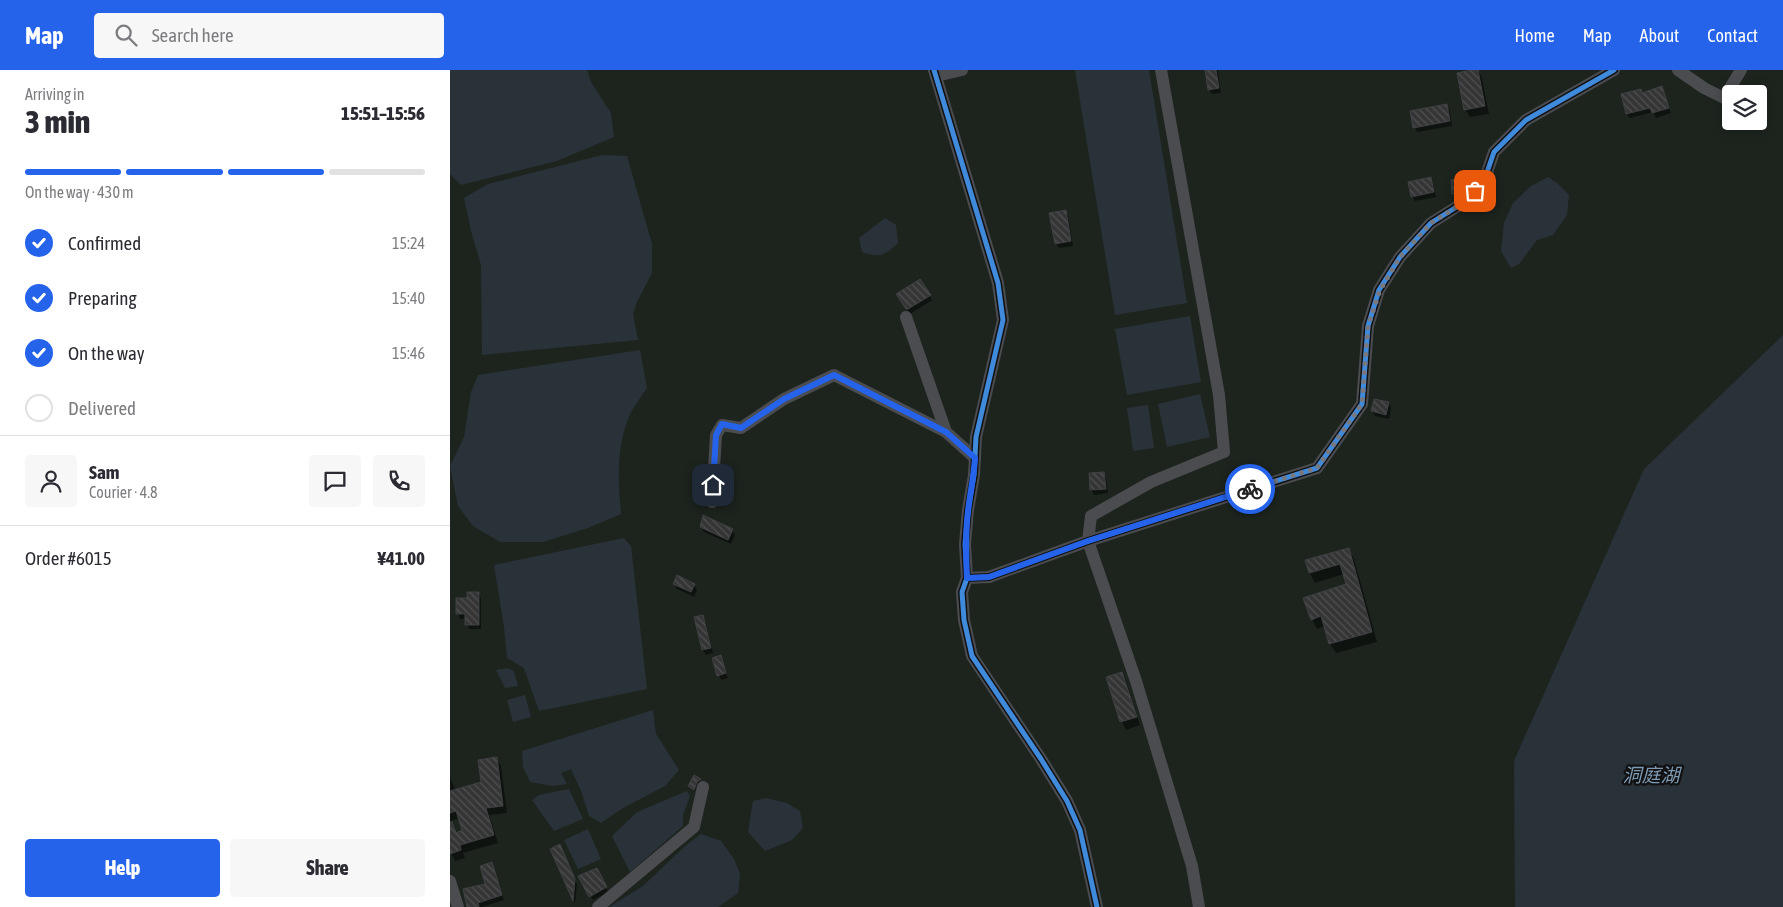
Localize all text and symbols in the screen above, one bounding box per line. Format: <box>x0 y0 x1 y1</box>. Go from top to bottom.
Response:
search box <box>94 13 444 58</box>
icon: search <box>112 21 140 49</box>
text: Map <box>25 22 64 49</box>
text: Search here <box>152 24 234 46</box>
text: Home <box>1515 25 1555 46</box>
text: Map <box>1583 25 1612 46</box>
text: About <box>1640 25 1679 46</box>
text: Contact <box>1707 25 1758 46</box>
text: Arriving in <box>25 85 85 103</box>
map controls <box>1722 85 1767 130</box>
button: layers <box>1722 85 1767 130</box>
text: 15:51–15:56 <box>341 102 425 124</box>
text: 3 min <box>25 103 90 140</box>
pin <box>1454 170 1496 212</box>
icon: bag <box>1461 177 1489 205</box>
text: On the way · 430 m <box>25 183 134 201</box>
icon: check <box>25 229 53 257</box>
text: Confirmed <box>68 232 141 254</box>
text: 15:24 <box>392 234 425 252</box>
icon: check <box>25 284 53 312</box>
text: Preparing <box>68 287 137 309</box>
text: 15:40 <box>392 289 425 307</box>
icon: check <box>25 339 53 367</box>
text: On the way <box>68 342 145 364</box>
text: 15:46 <box>392 344 425 362</box>
text: Delivered <box>68 397 136 419</box>
button: person <box>25 455 77 507</box>
button: chat <box>309 455 361 507</box>
button: phone <box>373 455 425 507</box>
text: Sam <box>89 461 120 483</box>
pin <box>692 464 734 506</box>
courier <box>1225 464 1275 514</box>
icon: home <box>699 471 727 499</box>
icon: bike <box>1236 475 1264 503</box>
text: Courier · 4.8 <box>89 483 158 501</box>
text: Order #6015 <box>25 547 112 569</box>
text: ¥41.00 <box>377 547 425 569</box>
water label: 洞庭湖 <box>1622 764 1682 786</box>
button: Help <box>25 839 220 897</box>
button: Share <box>230 839 425 897</box>

